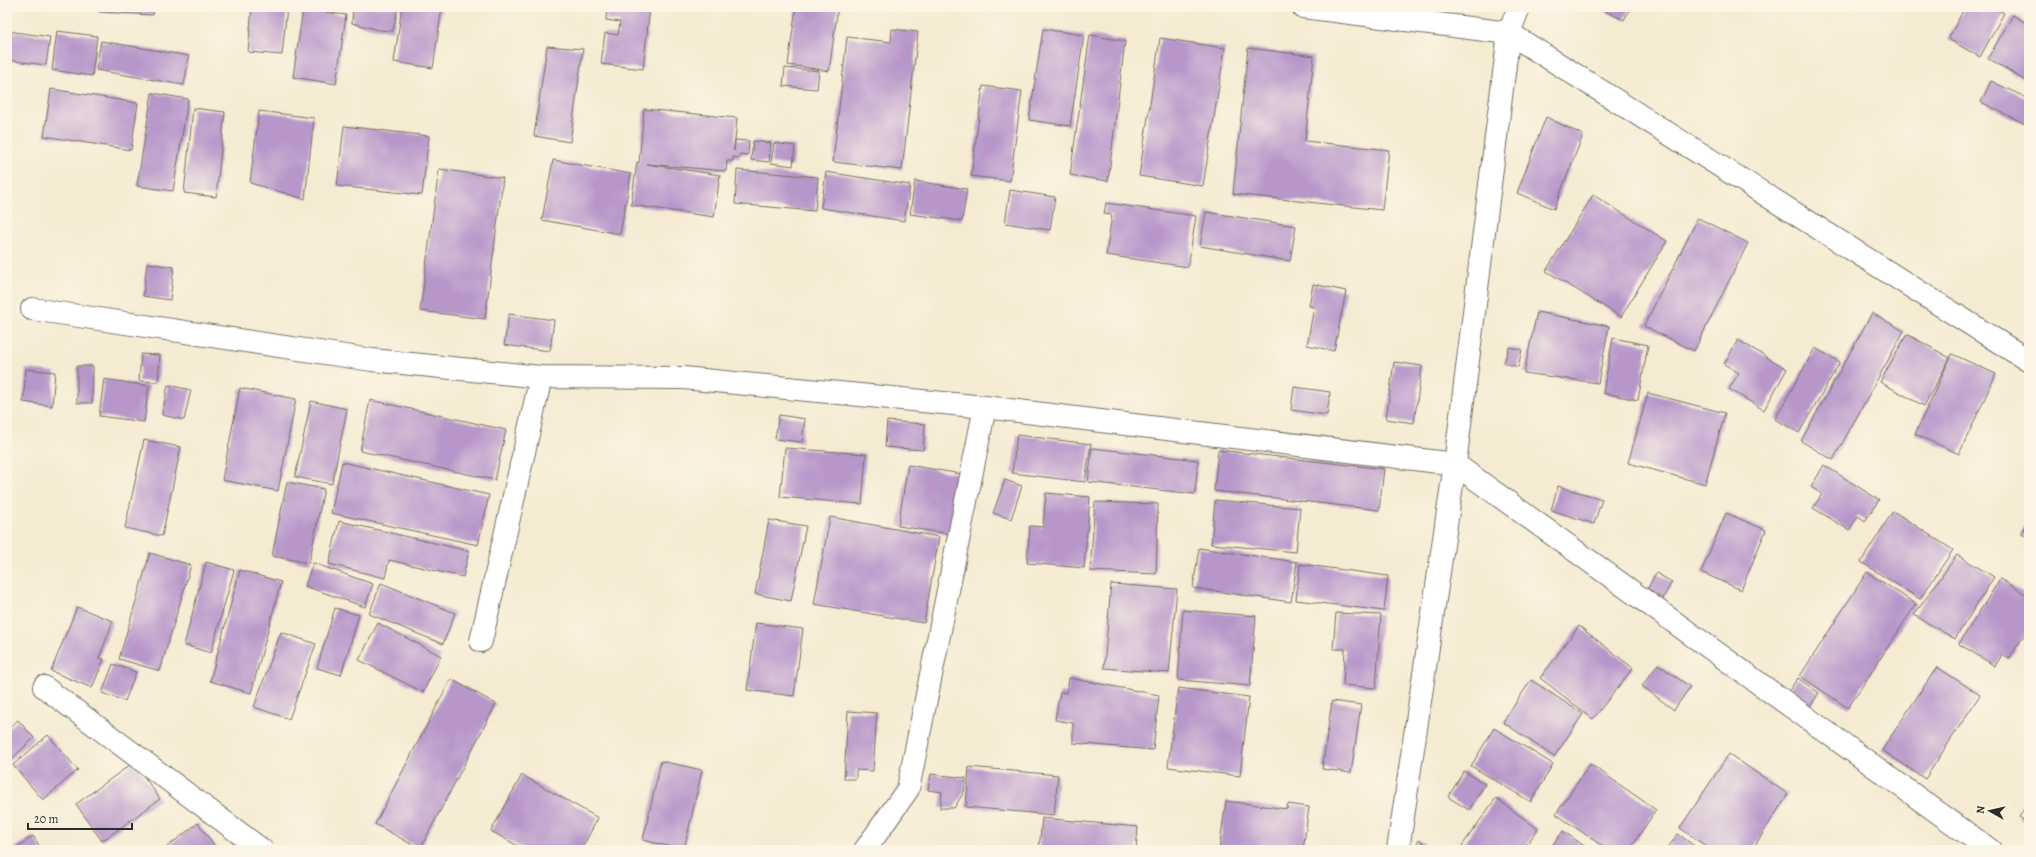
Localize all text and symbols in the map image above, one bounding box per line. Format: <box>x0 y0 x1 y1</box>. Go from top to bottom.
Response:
north arrow <box>1970 791 2010 831</box>
scale bar <box>28 805 132 831</box>
text: N <box>1973 805 1989 815</box>
text: 20 m <box>34 811 58 827</box>

